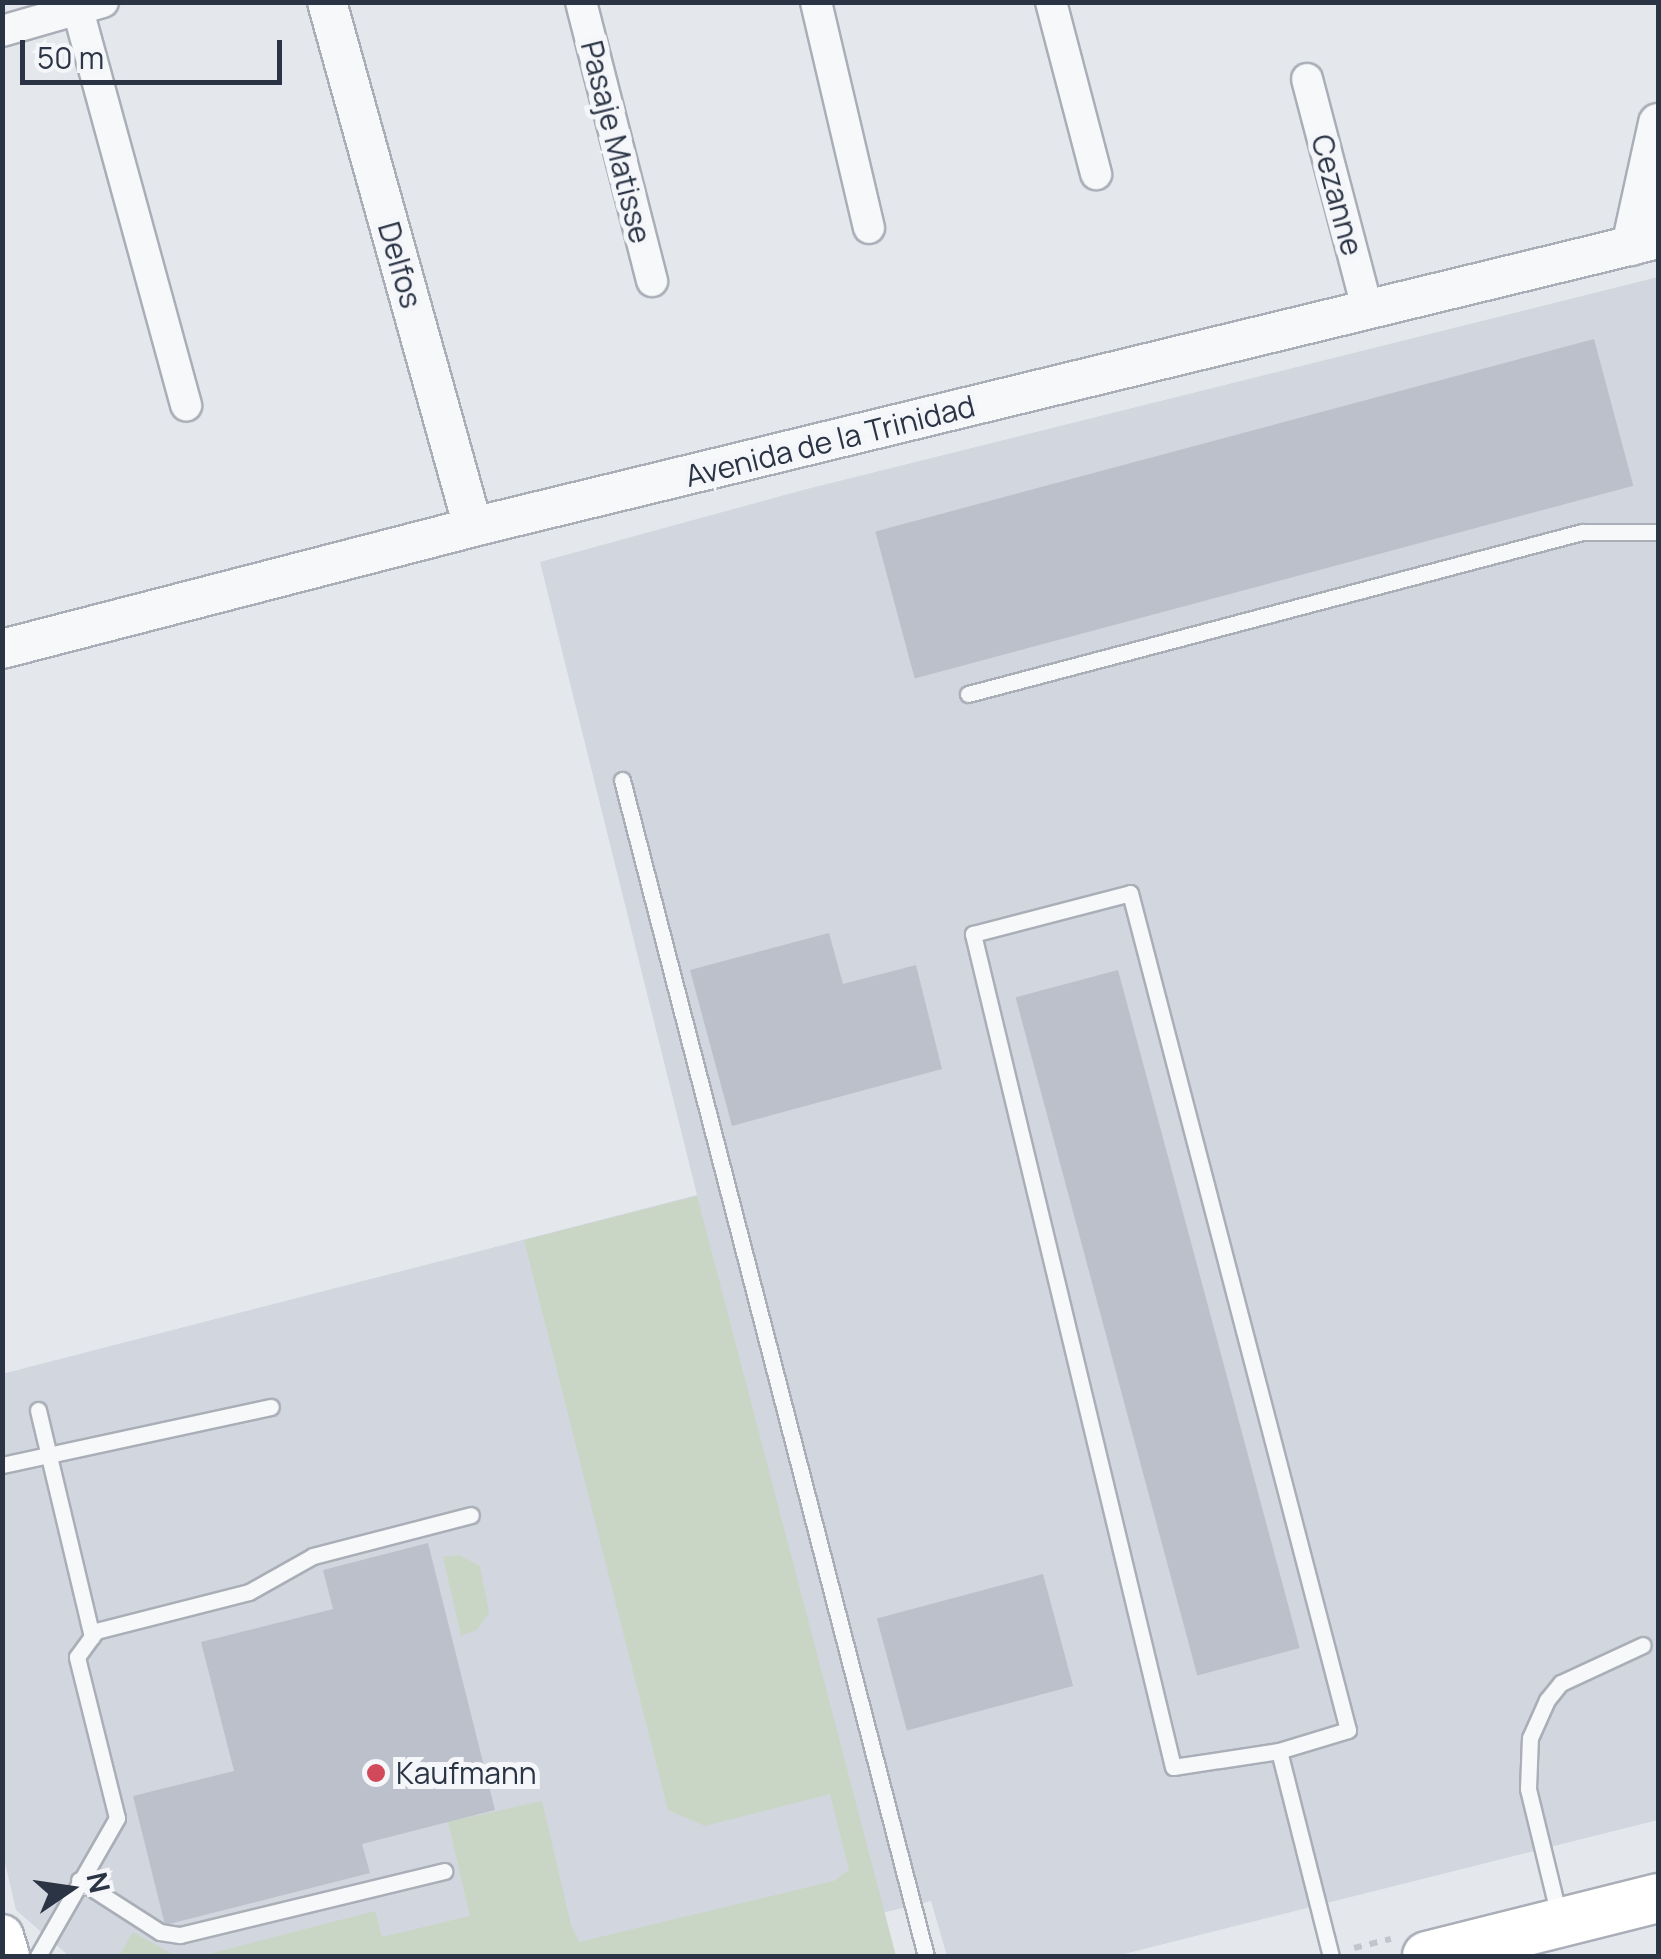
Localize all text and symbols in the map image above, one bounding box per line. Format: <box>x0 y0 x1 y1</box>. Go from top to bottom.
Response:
scale bar <box>25 20 288 82</box>
text: 50 m <box>37 37 104 78</box>
street label: Pasaje Matisse <box>573 37 659 247</box>
street label: Cezanne <box>1304 131 1370 259</box>
street label: Delfos <box>371 218 429 312</box>
street label: Avenida de la Trinidad <box>682 388 978 494</box>
place label: Kaufmann <box>396 1755 537 1791</box>
marker: Kaufmann <box>365 1762 387 1784</box>
north arrow <box>20 1839 120 1939</box>
text: N <box>78 1868 120 1896</box>

